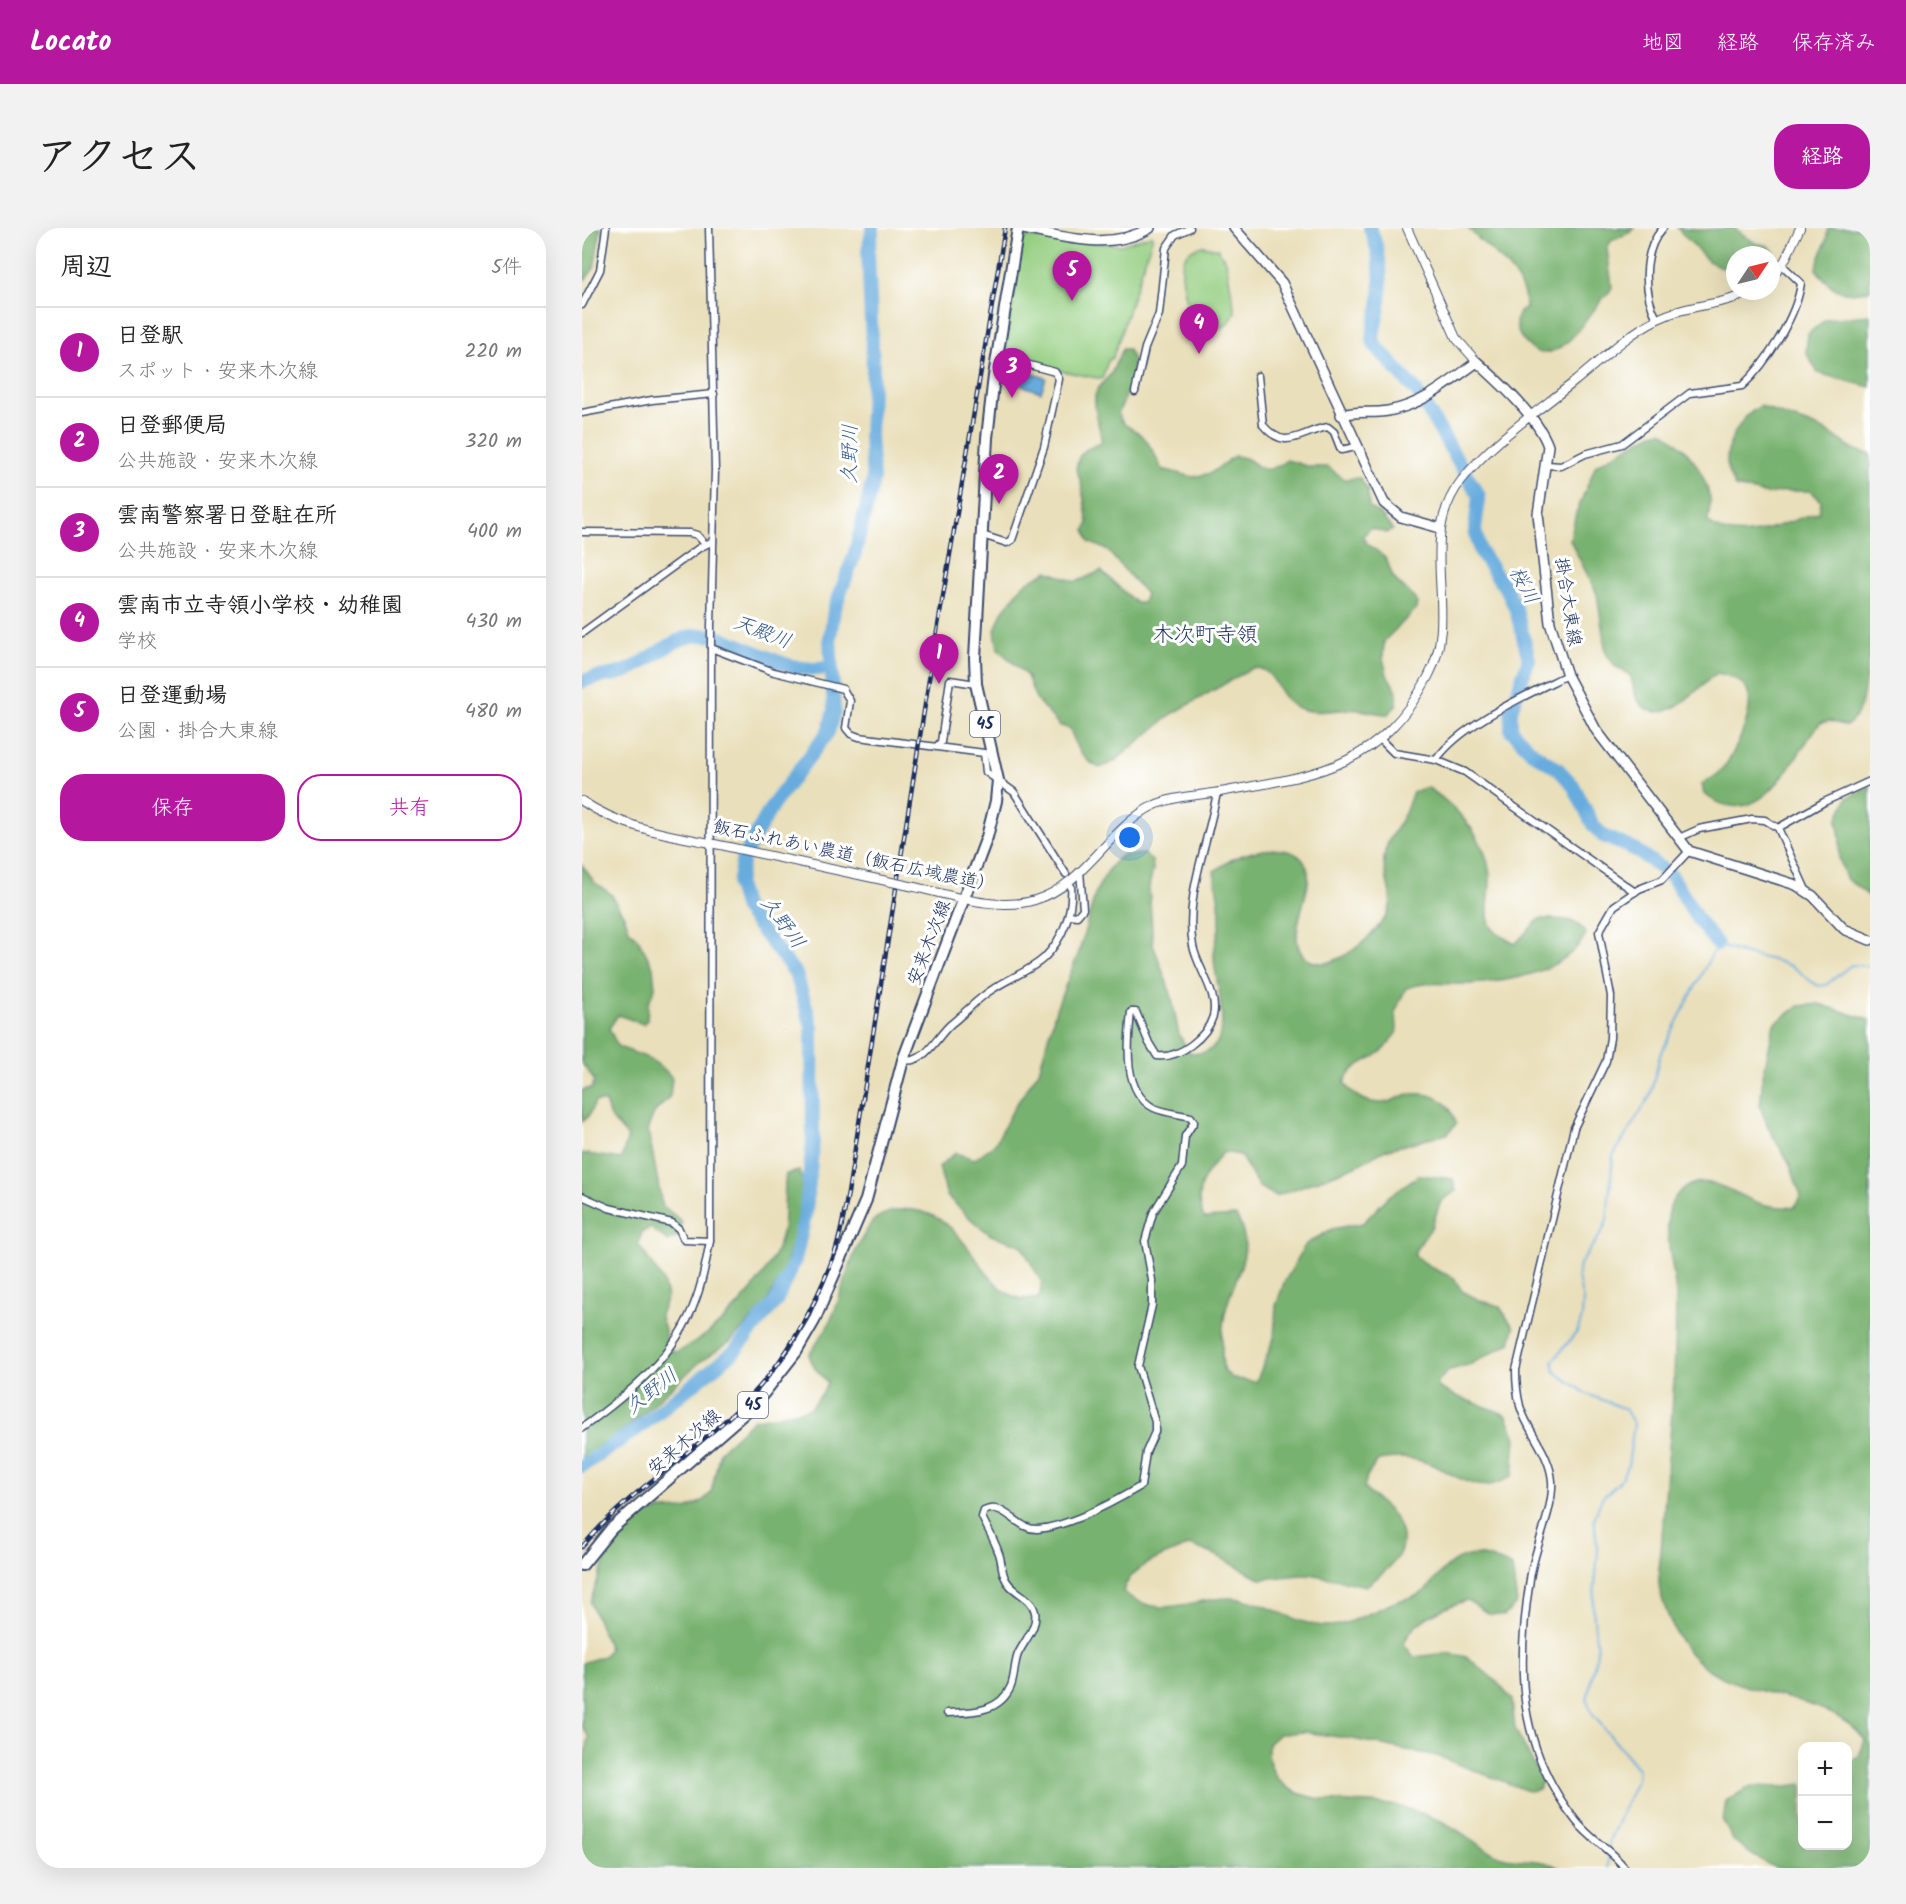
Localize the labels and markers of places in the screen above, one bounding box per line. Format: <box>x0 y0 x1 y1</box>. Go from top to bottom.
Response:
pin: 5 <box>1052 251 1092 301</box>
pin: 4 <box>1180 304 1218 354</box>
pin: 3 <box>992 348 1032 398</box>
pin: 2 <box>980 454 1018 504</box>
pin: 1 <box>920 634 958 684</box>

